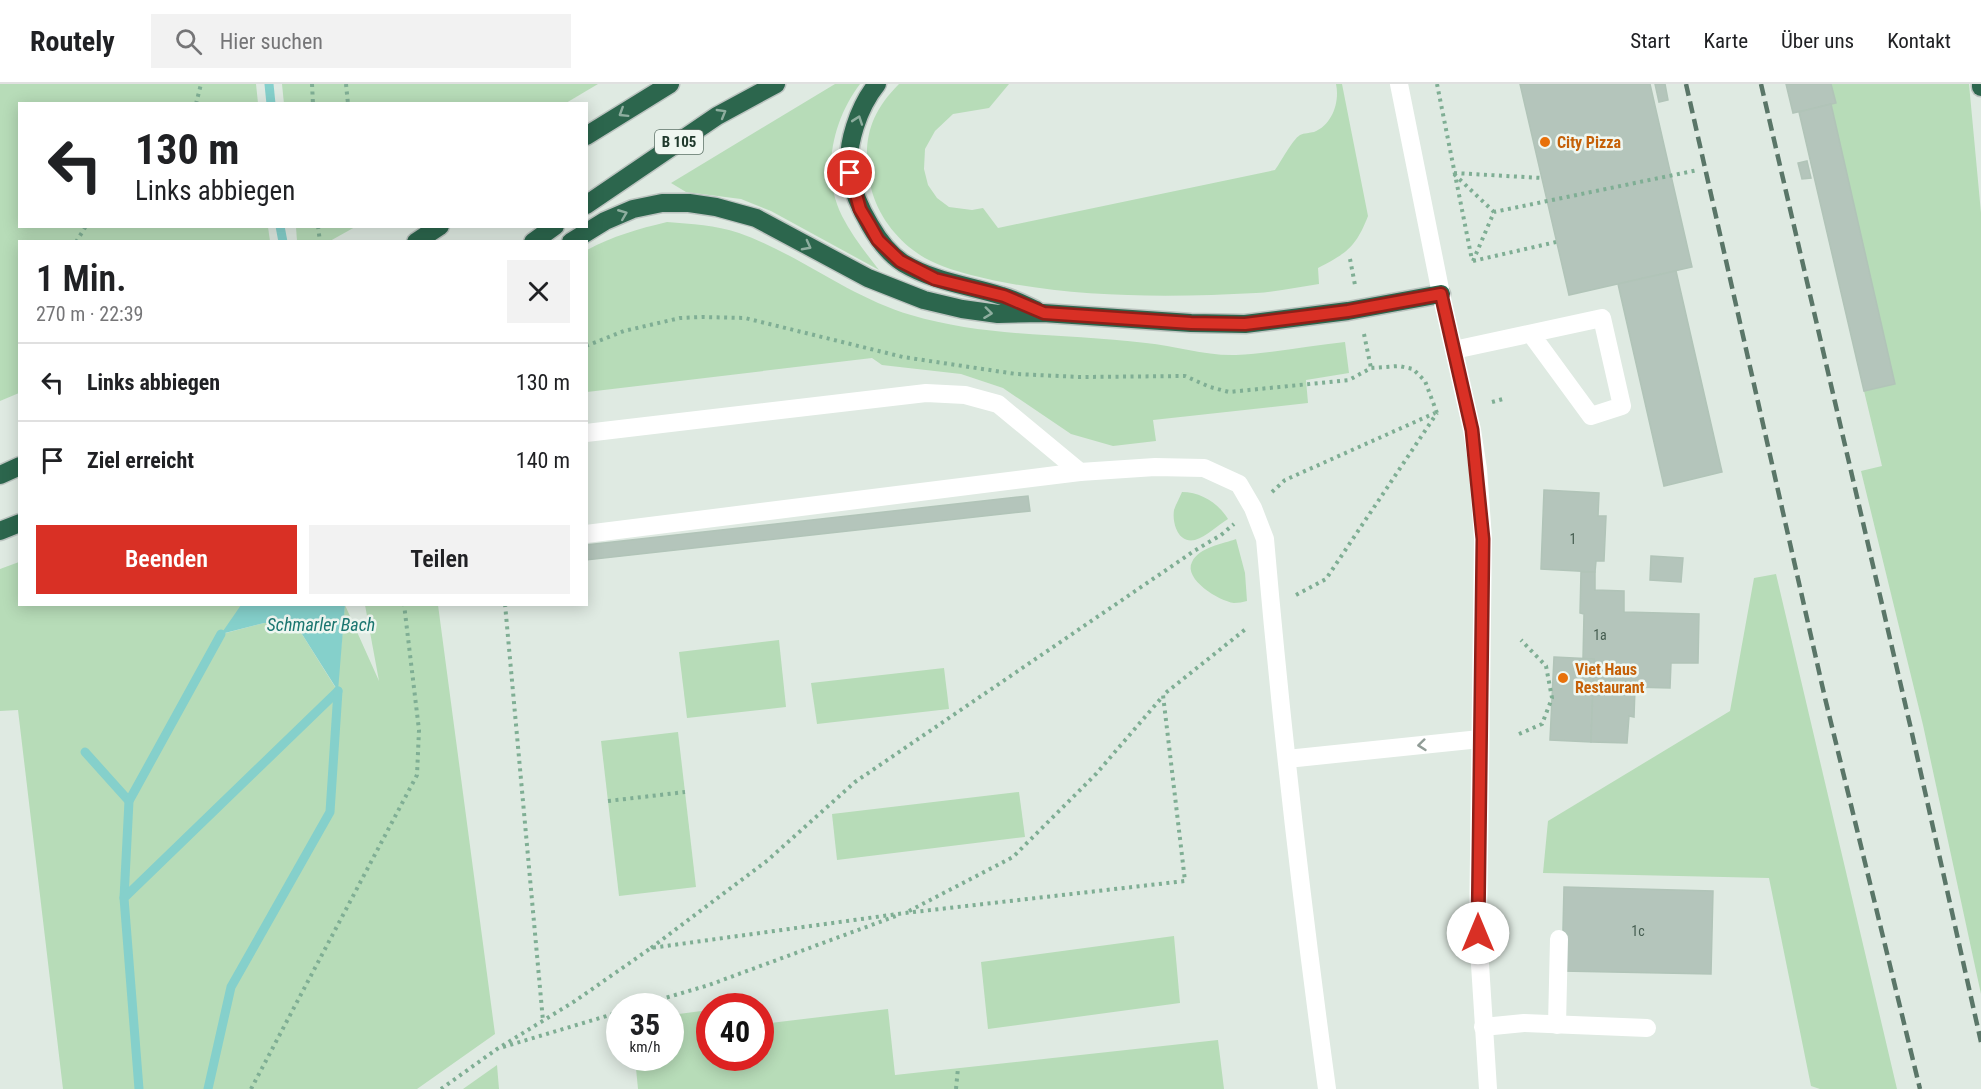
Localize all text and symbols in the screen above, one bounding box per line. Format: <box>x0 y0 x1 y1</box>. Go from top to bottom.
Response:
search box <box>151 14 571 68</box>
text: Routely <box>30 25 115 58</box>
icon: search <box>172 25 205 58</box>
text: Hier suchen <box>220 29 323 54</box>
text: Start <box>1630 29 1671 53</box>
text: Karte <box>1704 29 1748 53</box>
text: Über uns <box>1781 29 1854 53</box>
text: Kontakt <box>1887 29 1951 53</box>
one-way arrow <box>619 106 629 118</box>
one-way arrow <box>716 109 726 121</box>
one-way arrow <box>850 115 863 126</box>
text: 130 m <box>135 125 240 174</box>
icon: left <box>36 126 114 204</box>
road number: B 105 <box>655 130 703 154</box>
place label: City Pizza <box>1557 133 1621 152</box>
marker: City Pizza <box>1538 135 1552 149</box>
pin <box>824 147 875 198</box>
icon: arrive <box>833 156 866 189</box>
text: Links abbiegen <box>135 175 295 207</box>
one-way arrow <box>616 209 627 221</box>
one-way arrow <box>801 239 811 250</box>
text: 1 Min. <box>36 258 126 300</box>
button: close <box>507 260 570 323</box>
text: 270 m · 22:39 <box>36 302 143 326</box>
one-way arrow <box>984 306 993 319</box>
icon: left <box>36 366 69 399</box>
text: Links abbiegen <box>87 370 220 395</box>
text: 130 m <box>516 370 570 395</box>
icon: arrive <box>36 444 69 477</box>
text: Ziel erreicht <box>87 448 194 473</box>
text: 140 m <box>516 448 570 473</box>
button: Beenden <box>36 525 297 594</box>
button: Teilen <box>309 525 570 594</box>
house number: 1 <box>1570 531 1576 547</box>
water label: Schmarler Bach <box>267 614 375 635</box>
house number: 1a <box>1593 627 1607 643</box>
place label: Viet Haus Restaurant <box>1575 660 1645 697</box>
marker: Viet Haus Restaurant <box>1556 671 1570 685</box>
one-way arrow <box>1418 738 1427 751</box>
position arrow <box>1446 901 1510 965</box>
house number: 1c <box>1631 923 1645 939</box>
speed limit sign: 40 <box>696 993 774 1071</box>
text: 35 <box>630 1007 660 1042</box>
text: km/h <box>630 1038 660 1056</box>

